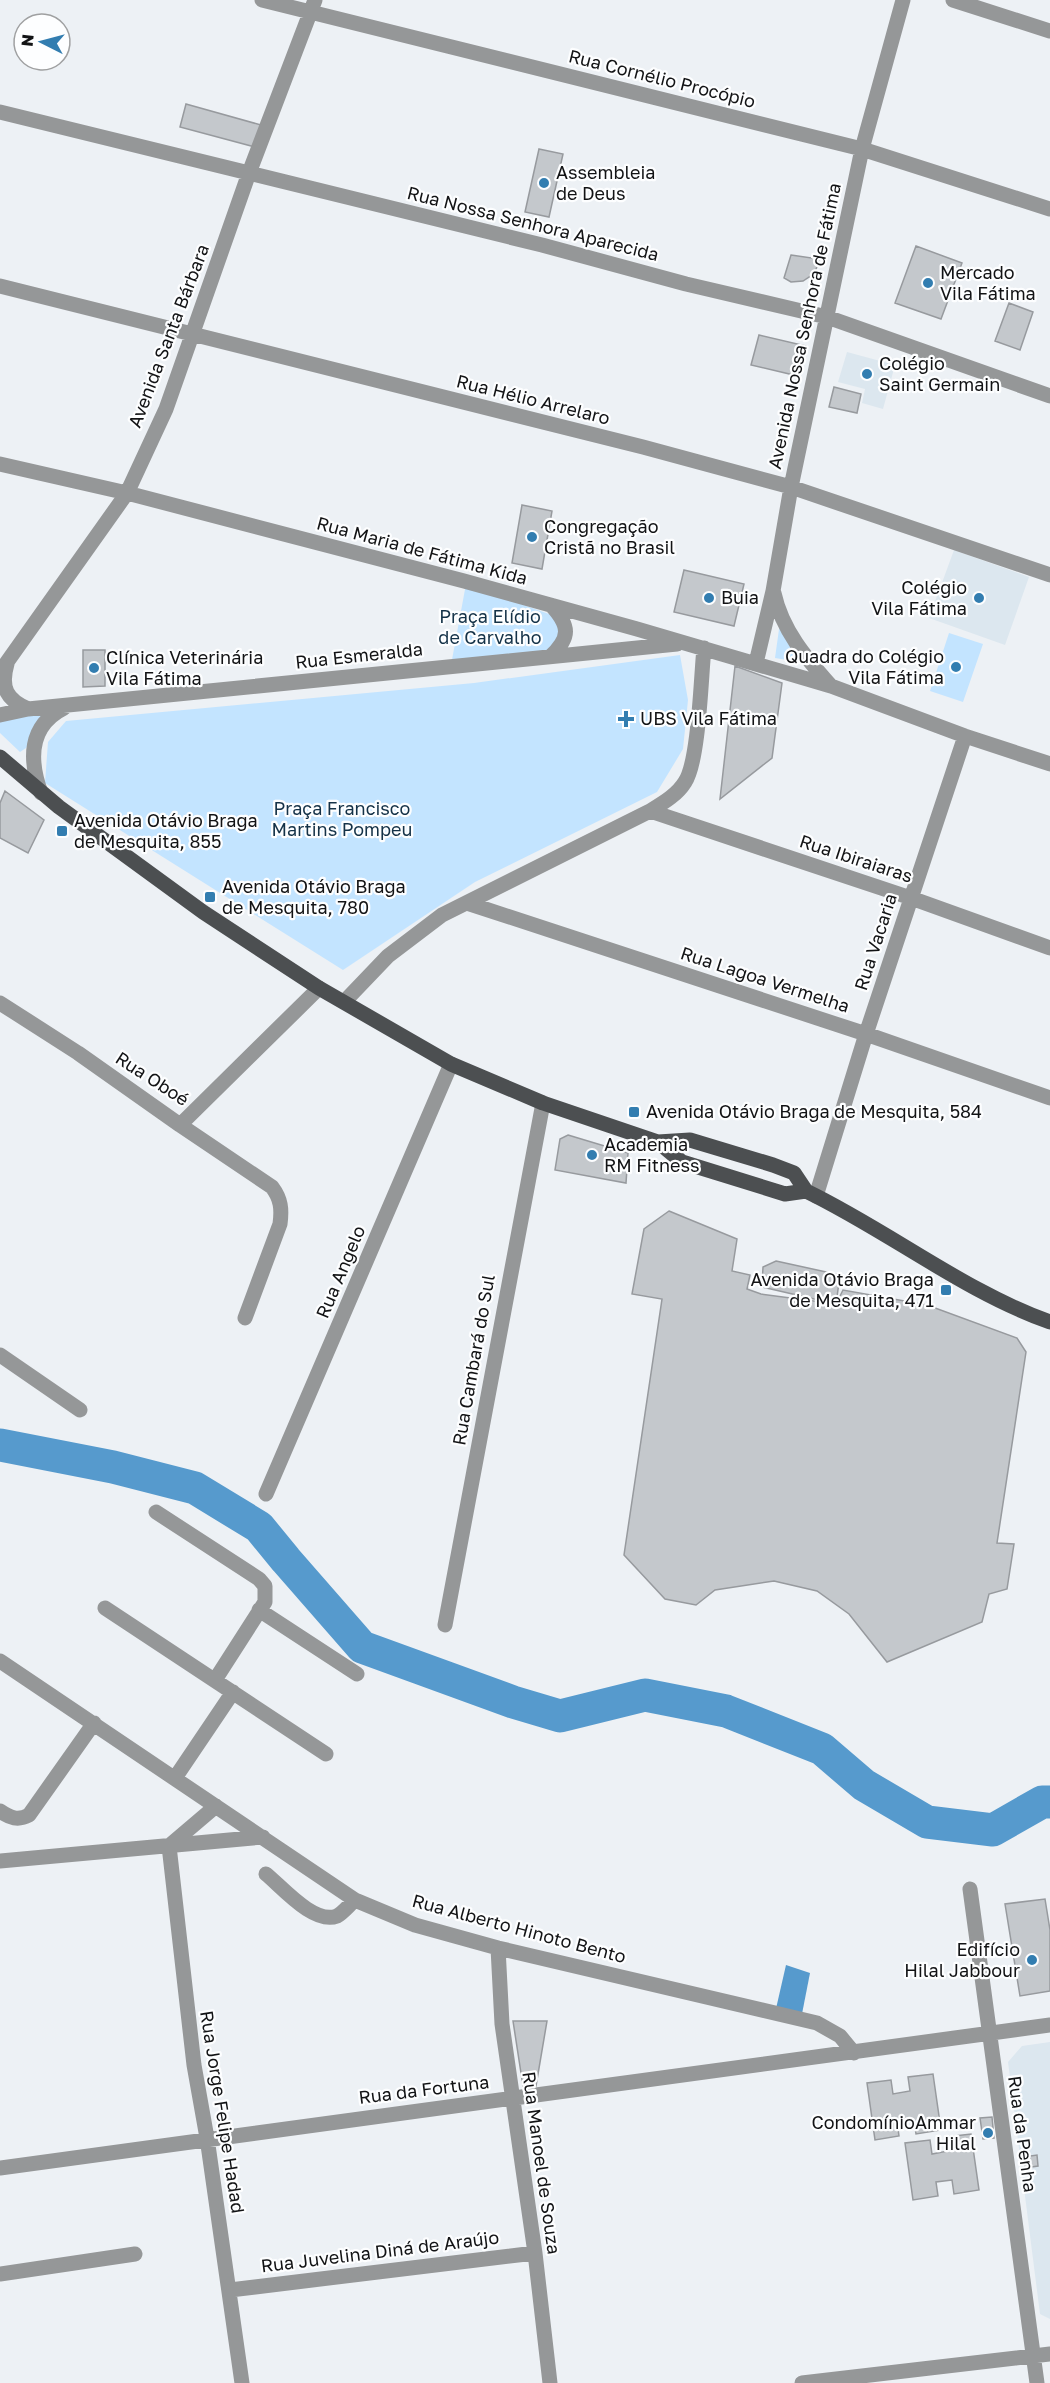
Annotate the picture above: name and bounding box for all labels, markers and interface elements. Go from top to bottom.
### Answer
north arrow [12,12,72,72]
text: N [17,33,38,48]
street label: Rua Cornélio Procópio [567,44,758,112]
place label: Assembleia de Deus [556,161,656,204]
marker: Assembleia de Deus [537,176,551,190]
street label: Rua Nossa Senhora Aparecida [405,181,661,265]
street label: Avenida Nossa Senhora de Fátima [763,181,845,471]
street label: Avenida Santa Bárbara [123,241,213,430]
place label: Mercado Vila Fátima [940,261,1036,304]
marker: Mercado Vila Fátima [921,276,935,290]
place label: Colégio Saint Germain [879,352,1000,395]
marker: Colégio Saint Germain [860,367,874,381]
street label: Rua Hélio Arrelaro [454,369,612,429]
street label: Rua Maria de Fátima Kida [315,511,530,589]
place label: Congregação Cristã no Brasil [544,515,675,558]
marker: Congregação Cristã no Brasil [525,530,539,544]
place label: Colégio Vila Fátima [871,576,967,619]
place label: Buia [721,586,759,608]
marker: Buia [702,591,716,605]
marker: Colégio Vila Fátima [972,591,986,605]
park label: Praça Elídio de Carvalho [438,605,542,648]
street label: Rua Esmeralda [294,637,424,673]
place label: Quadra do Colégio Vila Fátima [785,645,944,688]
place label: Clínica Veterinária Vila Fátima [106,646,263,689]
marker: Quadra do Colégio Vila Fátima [949,660,963,674]
marker: Clínica Veterinária Vila Fátima [87,661,101,675]
place label: UBS Vila Fátima [640,707,777,729]
marker: UBS Vila Fátima [617,710,635,728]
park label: Praça Francisco Martins Pompeu [272,797,412,840]
place label: Avenida Otávio Braga de Mesquita, 855 [74,809,258,852]
marker: Avenida Otávio Braga de Mesquita, 855 [55,824,69,838]
street label: Rua Ibiraiaras [797,829,916,887]
place label: Avenida Otávio Braga de Mesquita, 780 [222,875,406,918]
marker: Avenida Otávio Braga de Mesquita, 780 [203,890,217,904]
street label: Rua Vacaria [849,890,901,993]
street label: Rua Lagoa Vermelha [678,941,853,1017]
street label: Rua Oboé [112,1046,193,1110]
place label: Avenida Otávio Braga de Mesquita, 584 [646,1100,982,1122]
marker: Avenida Otávio Braga de Mesquita, 584 [627,1105,641,1119]
place label: Academia RM Fitness [604,1133,700,1176]
marker: Academia RM Fitness [585,1148,599,1162]
street label: Rua Angelo [311,1222,369,1321]
place label: Avenida Otávio Braga de Mesquita, 471 [750,1268,934,1311]
street label: Rua Cambará do Sul [447,1272,499,1447]
marker: Avenida Otávio Braga de Mesquita, 471 [939,1283,953,1297]
street label: Rua Alberto Hinoto Bento [410,1889,629,1967]
place label: Edifício Hilal Jabbour [904,1938,1020,1981]
marker: Edifício Hilal Jabbour [1025,1953,1039,1967]
street label: Rua Jorge Felipe Hadad [196,2009,250,2215]
street label: Rua da Fortuna [357,2070,490,2108]
street label: Rua Manoel de Souza [518,2070,566,2256]
street label: Rua da Penha [1004,2074,1042,2194]
place label: CondomínioAmmar Hilal [811,2111,976,2154]
marker: CondomínioAmmar Hilal [981,2126,995,2140]
street label: Rua Juvelina Diná de Araújo [260,2225,500,2277]

